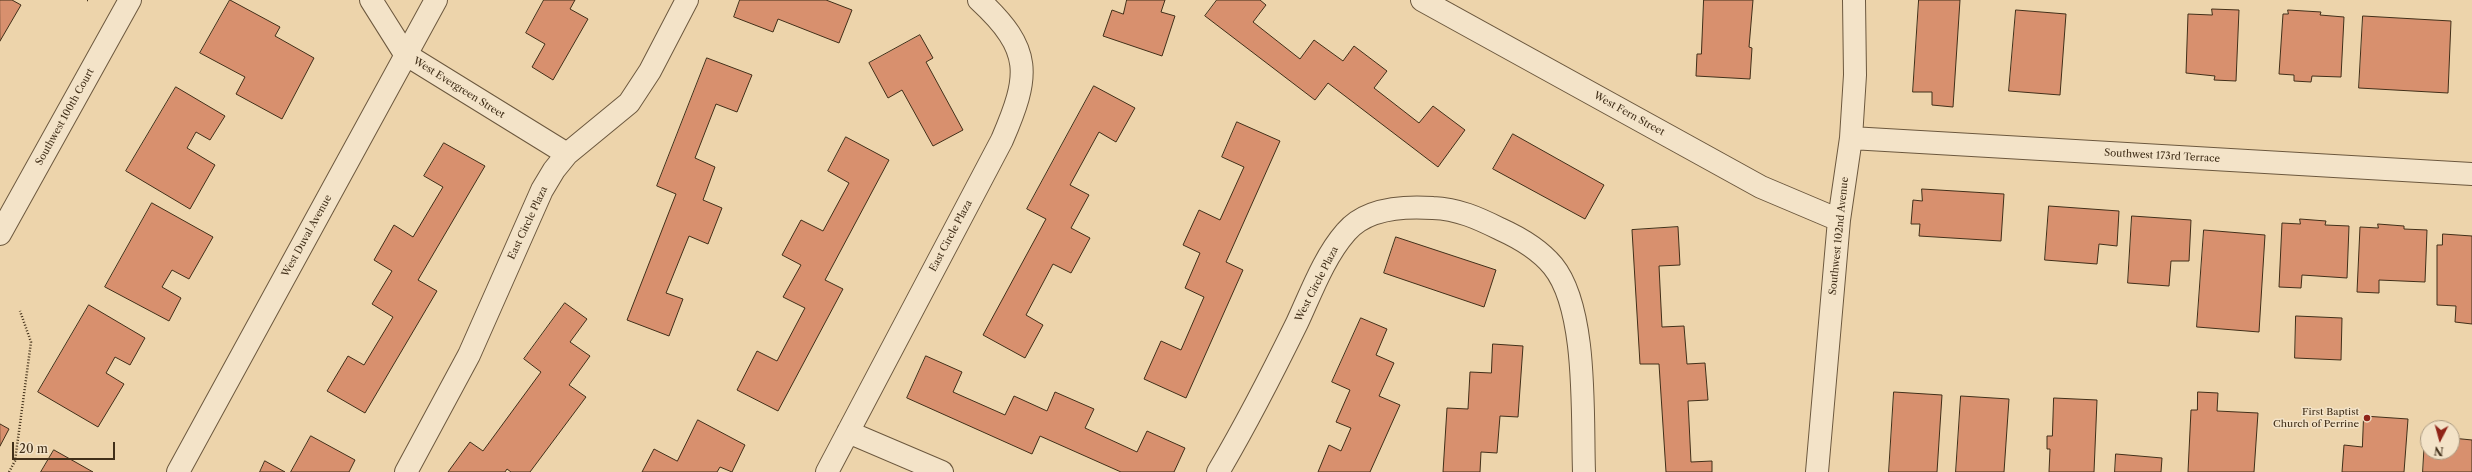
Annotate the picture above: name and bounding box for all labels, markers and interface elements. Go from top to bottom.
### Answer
street label: West Evergreen Street [411,55,507,121]
street label: Southwest 100th Court [33,66,97,168]
street label: West Fern Street [1591,90,1667,138]
street label: Southwest 173rd Terrace [2104,147,2220,165]
street label: Southwest 102nd Avenue [1827,176,1851,296]
street label: East Circle Plaza [506,185,550,261]
street label: West Duval Avenue [279,193,335,279]
street label: East Circle Plaza [927,198,975,274]
street label: West Circle Plaza [1293,244,1341,324]
place label: First Baptist Church of Perrine [2273,406,2359,430]
marker: First Baptist Church of Perrine [2362,413,2372,423]
north arrow [2420,420,2460,460]
scale bar [14,434,117,460]
text: 20 m [19,441,48,456]
text: N [2433,443,2444,458]

